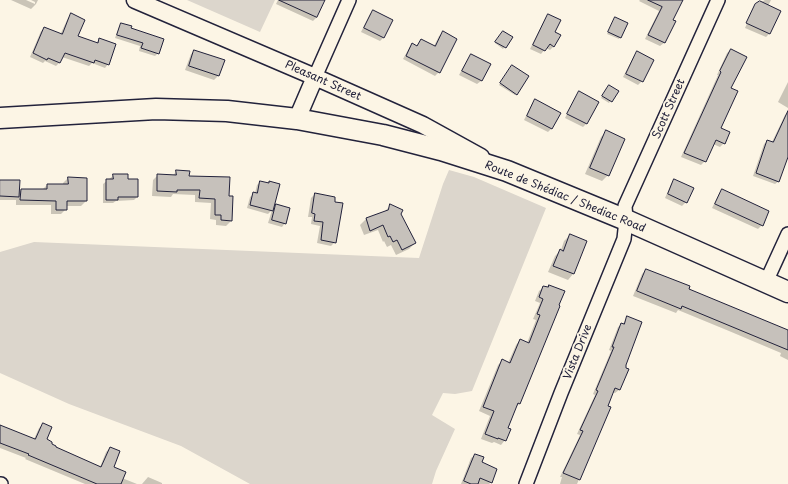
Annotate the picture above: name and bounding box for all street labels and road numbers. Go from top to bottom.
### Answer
street label: Pleasant Street [283,58,363,104]
street label: Scott Street [650,77,688,141]
street label: Route de Shédiac / Shediac Road [483,159,647,235]
street label: Vista Drive [561,323,595,381]

